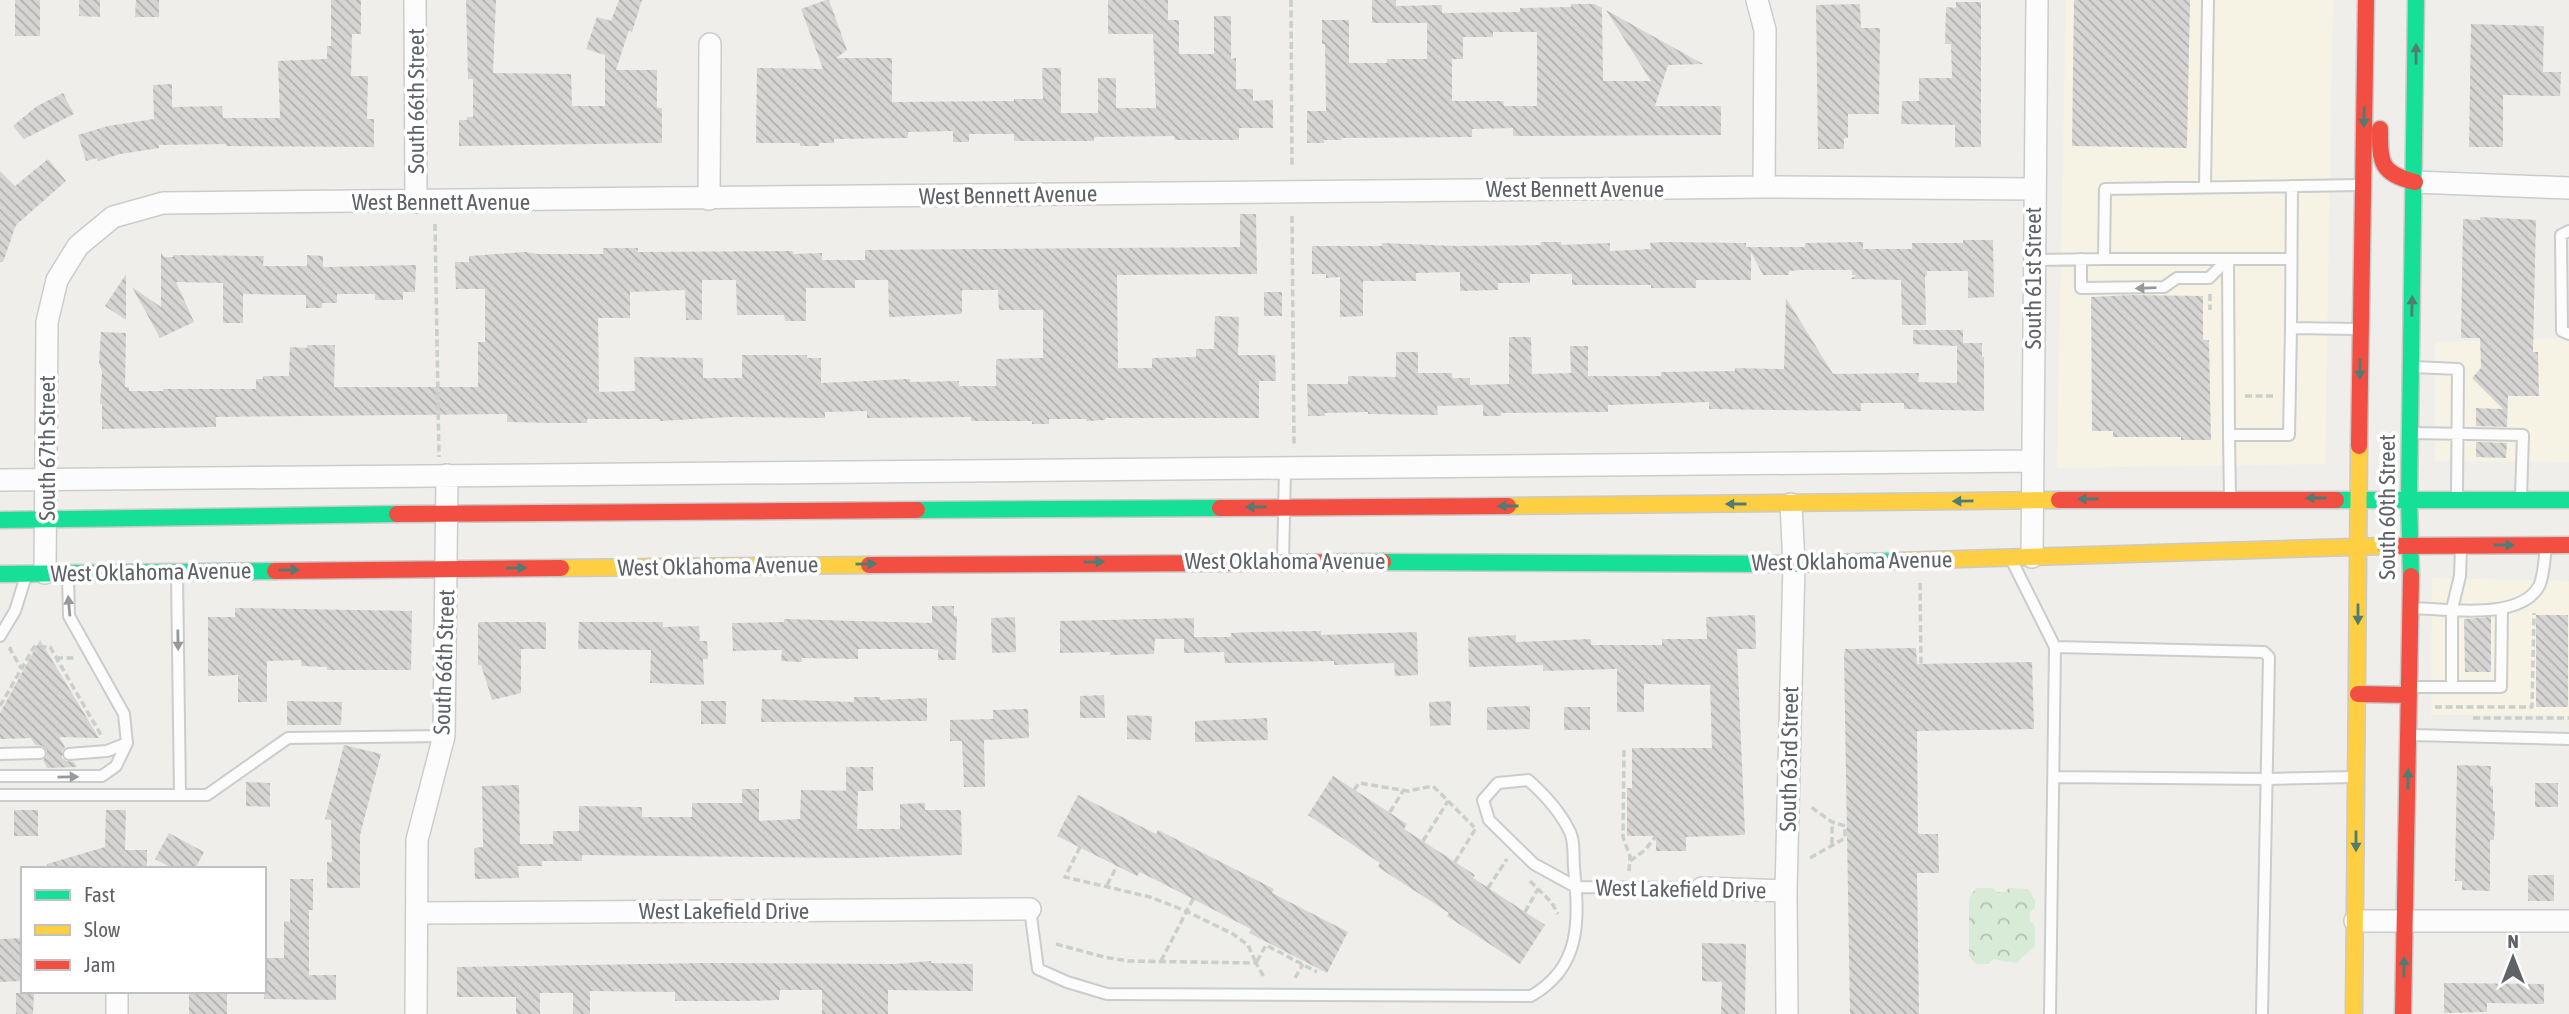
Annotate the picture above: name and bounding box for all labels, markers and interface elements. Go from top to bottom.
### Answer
street label: South 66th Street [403,28,429,174]
one-way arrow [2410,42,2422,64]
one-way arrow [2358,106,2370,128]
street label: West Bennett Avenue [1486,176,1664,202]
street label: West Bennett Avenue [919,180,1097,210]
street label: West Bennett Avenue [352,189,530,215]
street label: South 61st Street [2020,207,2046,349]
one-way arrow [2135,282,2157,293]
one-way arrow [2406,294,2418,316]
one-way arrow [2354,358,2365,380]
street label: South 67th Street [34,375,60,521]
street label: South 60th Street [2374,434,2400,580]
one-way arrow [2305,492,2327,504]
one-way arrow [2077,493,2099,505]
one-way arrow [1952,495,1974,507]
one-way arrow [1725,498,1747,510]
one-way arrow [1497,500,1519,512]
one-way arrow [1245,501,1267,513]
one-way arrow [2493,539,2515,551]
street label: West Oklahoma Avenue [1751,546,1953,576]
street label: West Oklahoma Avenue [1185,548,1385,574]
street label: West Oklahoma Avenue [617,551,819,581]
one-way arrow [1083,556,1105,568]
street label: West Oklahoma Avenue [50,557,252,587]
one-way arrow [855,558,877,570]
one-way arrow [505,562,527,573]
one-way arrow [278,564,300,576]
street label: South 66th Street [428,589,460,735]
one-way arrow [63,595,74,617]
one-way arrow [2352,603,2364,625]
one-way arrow [172,629,184,651]
street label: South 63rd Street [1775,686,1803,832]
one-way arrow [2402,767,2413,789]
one-way arrow [57,771,79,782]
one-way arrow [2350,831,2362,853]
legend [21,867,266,993]
street label: West Lakefield Drive [1595,875,1767,903]
text: Fast [84,882,115,906]
street label: West Lakefield Drive [639,898,809,924]
text: Slow [84,917,121,941]
north arrow [2478,923,2548,993]
text: N [2507,930,2519,952]
text: Jam [84,952,116,976]
one-way arrow [2398,956,2409,978]

